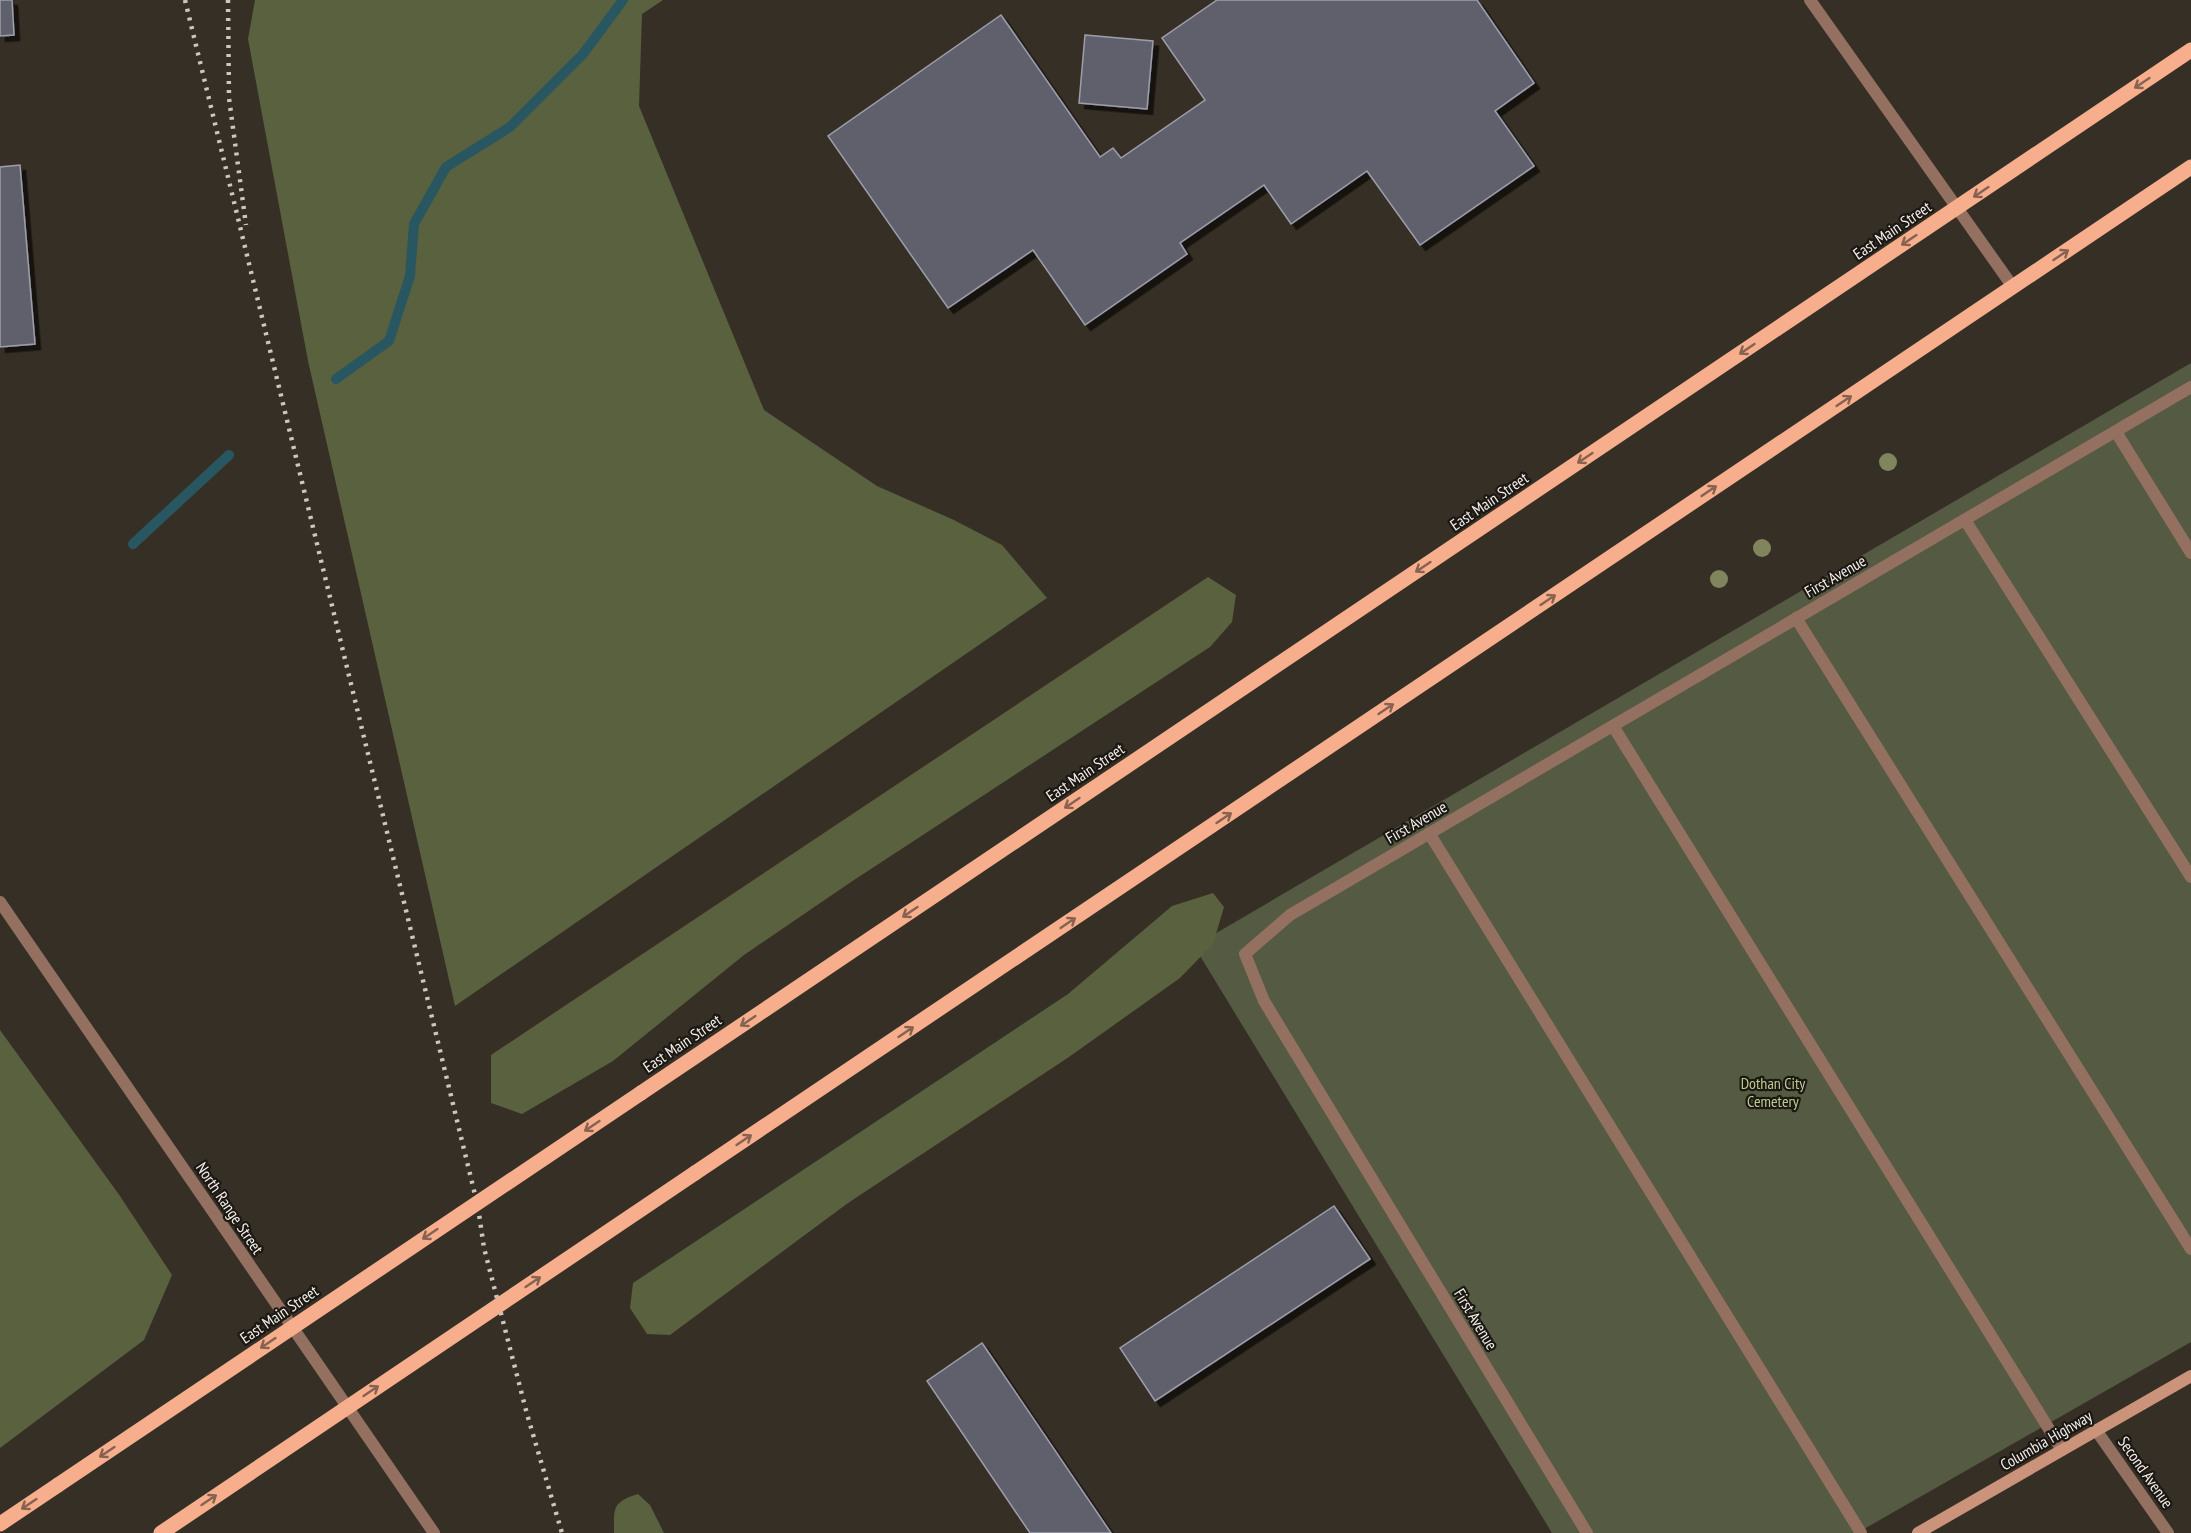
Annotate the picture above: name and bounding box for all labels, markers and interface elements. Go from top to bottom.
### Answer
one-way arrow [2135,77,2151,89]
one-way arrow [1973,186,1989,198]
street label: East Main Street [1849,196,1935,263]
one-way arrow [1901,234,1918,246]
one-way arrow [2052,248,2069,260]
one-way arrow [1739,343,1756,355]
one-way arrow [1835,395,1851,407]
one-way arrow [1578,452,1594,464]
street label: East Main Street [1446,467,1532,534]
one-way arrow [1701,485,1717,497]
street label: First Avenue [1801,550,1869,602]
one-way arrow [1415,560,1432,573]
one-way arrow [1539,594,1555,606]
one-way arrow [1377,703,1394,715]
street label: East Main Street [1042,738,1128,805]
street label: First Avenue [1382,796,1450,848]
one-way arrow [1064,797,1080,809]
one-way arrow [1215,812,1232,824]
one-way arrow [902,906,918,918]
one-way arrow [1059,917,1075,929]
street label: East Main Street [639,1009,725,1076]
one-way arrow [740,1015,757,1027]
one-way arrow [897,1025,914,1037]
park label: Dothan City Cemetery [1741,1073,1805,1111]
one-way arrow [584,1120,601,1132]
one-way arrow [735,1134,752,1146]
street label: North Range Street [192,1158,268,1258]
one-way arrow [423,1228,439,1240]
one-way arrow [524,1276,541,1289]
street label: East Main Street [236,1280,322,1347]
street label: First Avenue [1450,1285,1502,1353]
one-way arrow [261,1337,277,1349]
one-way arrow [362,1385,379,1397]
street label: Columbia Highway [1996,1406,2096,1474]
street label: Second Avenue [2114,1432,2178,1512]
one-way arrow [99,1446,115,1458]
one-way arrow [200,1494,217,1506]
one-way arrow [21,1498,38,1510]

